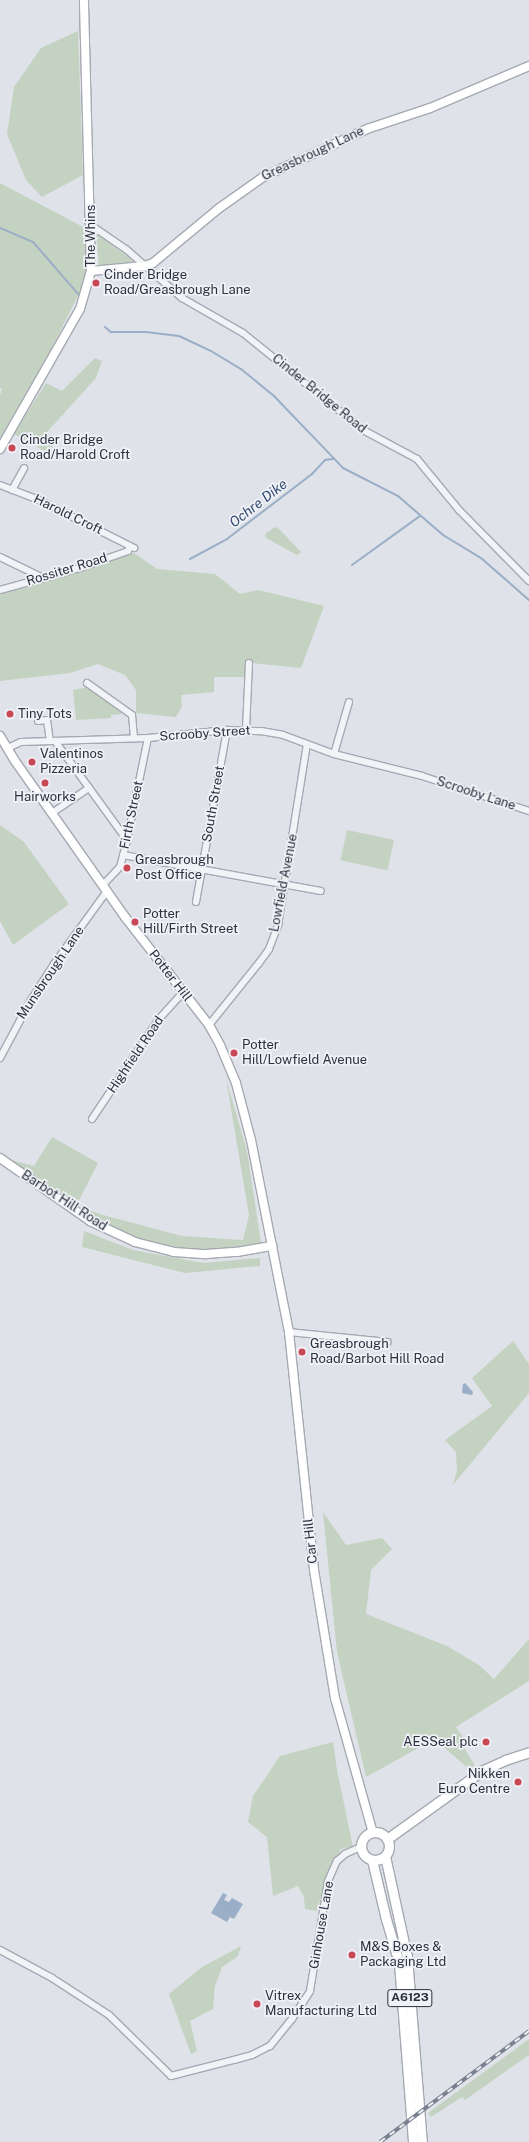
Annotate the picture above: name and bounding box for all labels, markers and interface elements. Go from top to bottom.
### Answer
street label: Greasbrough Lane [259,123,367,185]
street label: The Whins [83,205,99,267]
place label: Cinder Bridge Road/Greasbrough Lane [104,268,251,299]
marker: Cinder Bridge Road/Greasbrough Lane [91,278,101,288]
street label: Cinder Bridge Road [269,351,369,437]
place label: Cinder Bridge Road/Harold Croft [20,433,130,464]
marker: Cinder Bridge Road/Harold Croft [7,443,17,453]
water label: Ochre Dike [226,475,290,531]
street label: Harold Croft [31,492,105,538]
street label: Rossiter Road [25,550,109,590]
place label: Tiny Tots [18,706,72,722]
marker: Tiny Tots [5,709,15,719]
street label: Scrooby Street [159,723,251,745]
place label: Valentinos Pizzeria [40,747,103,778]
marker: Valentinos Pizzeria [27,757,37,767]
street label: South Street [200,765,228,843]
street label: Scrooby Lane [434,774,518,814]
marker: Hairworks [40,778,50,788]
street label: Firth Street [117,779,147,851]
place label: Hairworks [14,789,76,805]
street label: Lowfield Avenue [267,833,301,933]
place label: Greasbrough Post Office [135,853,214,884]
marker: Greasbrough Post Office [122,863,132,873]
place label: Potter Hill/Firth Street [143,907,238,938]
marker: Potter Hill/Firth Street [130,917,140,927]
street label: Munsbrough Lane [14,924,88,1022]
street label: Potter Hill [145,947,195,1005]
street label: Highfield Road [105,1014,167,1096]
place label: Potter Hill/Lowfield Avenue [242,1038,367,1069]
marker: Potter Hill/Lowfield Avenue [229,1048,239,1058]
street label: Barbot Hill Road [18,1168,110,1234]
place label: Greasbrough Road/Barbot Hill Road [310,1337,444,1368]
marker: Greasbrough Road/Barbot Hill Road [297,1347,307,1357]
street label: Car Hill [301,1518,321,1564]
place label: AESSeal plc [403,1734,478,1750]
marker: AESSeal plc [481,1737,491,1747]
place label: Nikken Euro Centre [438,1767,510,1798]
marker: Nikken Euro Centre [513,1777,523,1787]
street label: Ginhouse Lane [307,1880,337,1970]
place label: M&S Boxes & Packaging Ltd [360,1940,446,1971]
marker: M&S Boxes & Packaging Ltd [347,1950,357,1960]
road number: A6123 [387,1988,433,2008]
place label: Vitrex Manufacturing Ltd [265,1989,377,2020]
marker: Vitrex Manufacturing Ltd [252,1999,262,2009]

